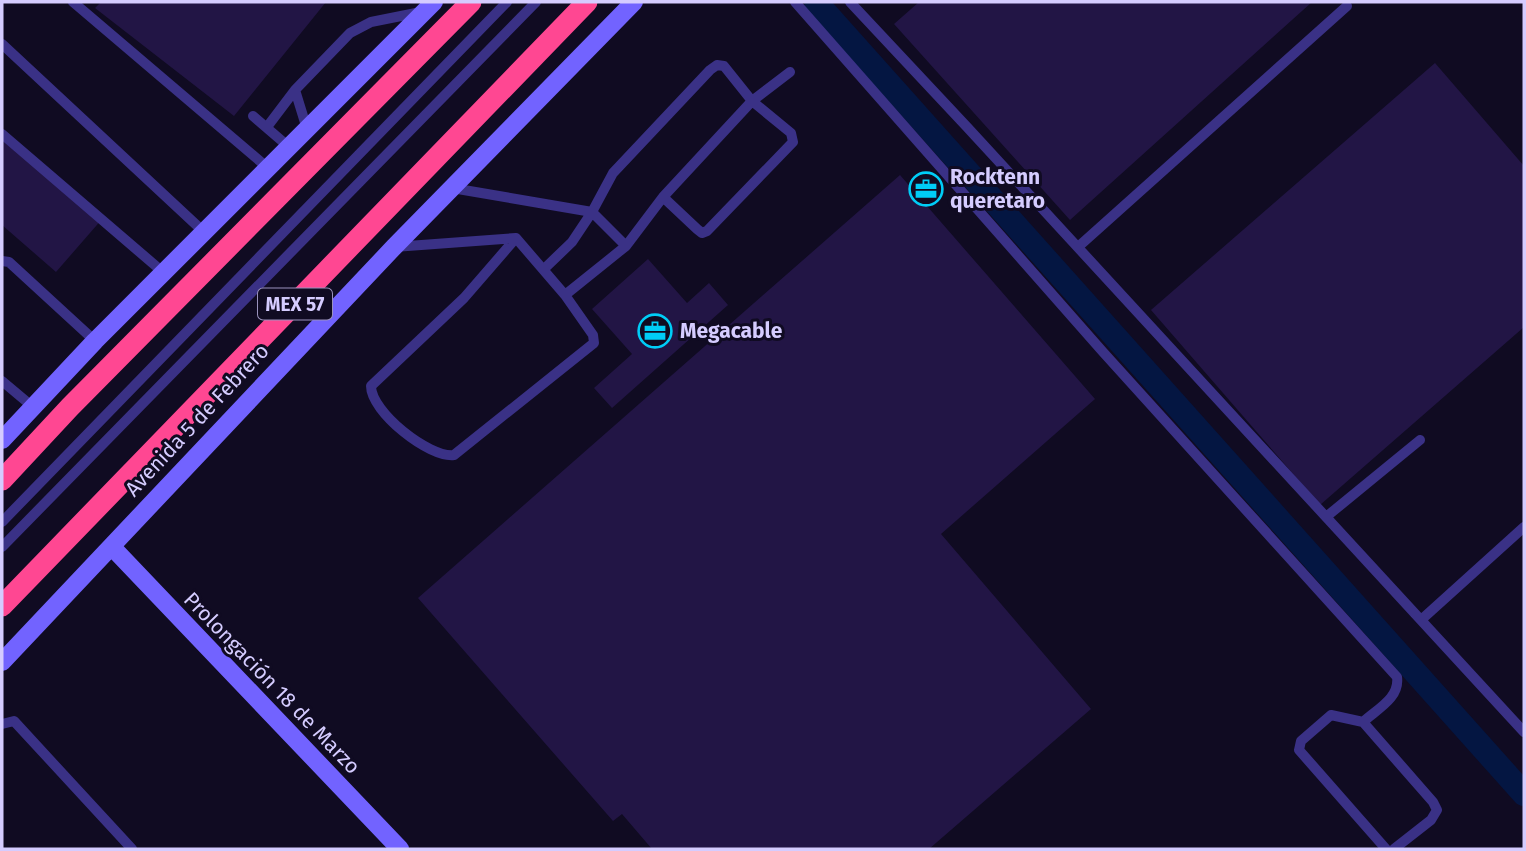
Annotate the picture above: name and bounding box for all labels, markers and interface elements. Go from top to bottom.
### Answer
place label: Rocktenn queretaro [950,164,1045,214]
office icon: Rocktenn queretaro [907,170,945,208]
road number: MEX 57 [258,288,332,320]
office icon: Megacable [636,312,674,350]
place label: Megacable [680,318,783,344]
street label: Avenida 5 de Febrero [120,338,274,502]
street label: Prolongación 18 de Marzo [178,587,366,779]

